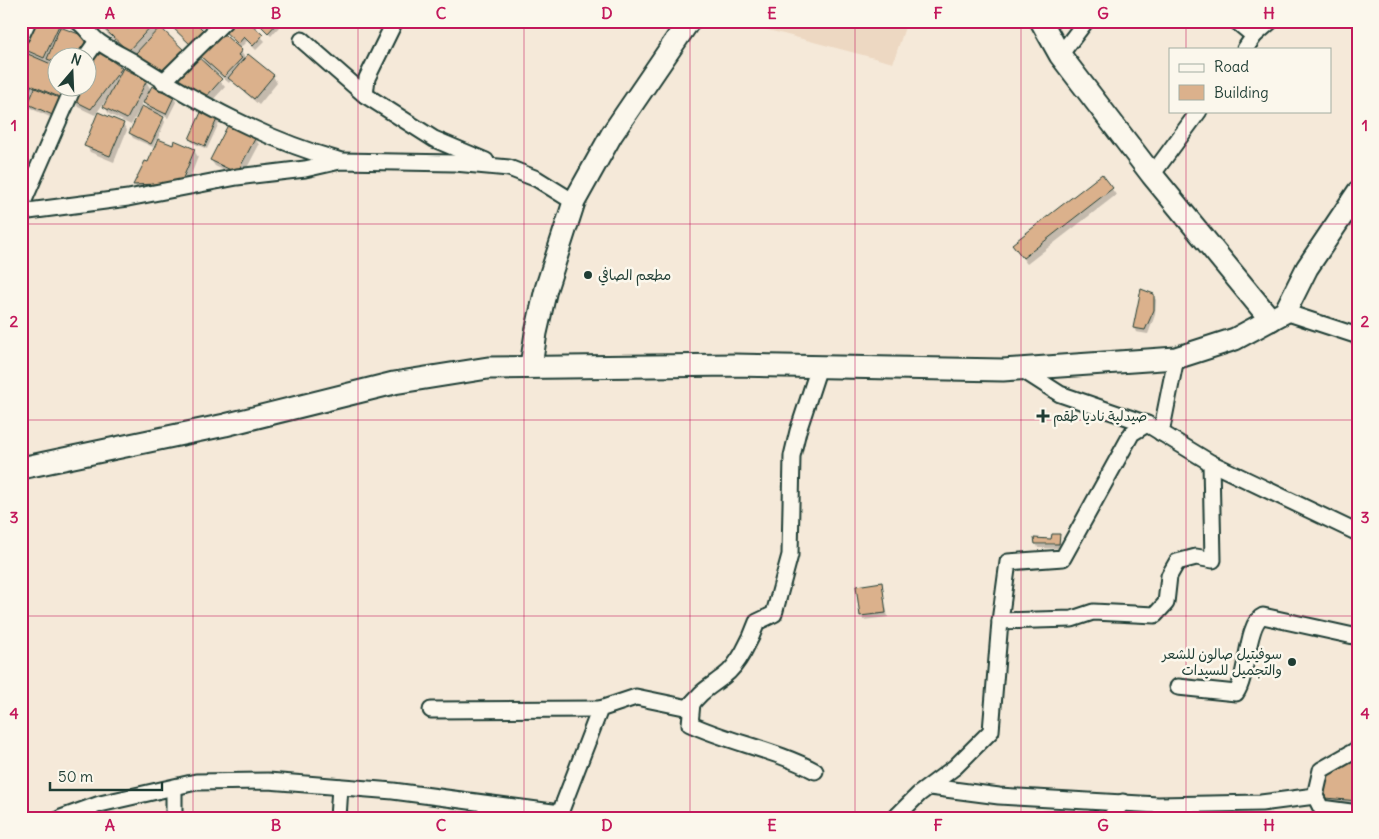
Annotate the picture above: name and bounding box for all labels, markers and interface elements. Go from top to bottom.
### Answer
text: A [105,3,115,23]
text: B [271,3,282,23]
text: C [436,3,447,23]
text: D [601,3,613,23]
text: E [767,3,777,23]
text: F [933,3,943,23]
text: G [1097,3,1109,23]
text: H [1263,3,1275,23]
north arrow [48,48,98,98]
legend [1169,48,1332,112]
text: N [69,50,84,70]
text: Road [1214,57,1249,76]
text: Building [1214,83,1269,102]
text: 1 [11,115,17,135]
text: 1 [1362,115,1368,135]
place label: مطعم الصافي [598,266,671,286]
marker: مطعم الصافي [582,269,594,281]
text: 2 [10,311,19,331]
text: 2 [1361,311,1370,331]
place label: صيدلية ناديا طقم [1053,407,1147,427]
marker: صيدلية ناديا طقم [1037,410,1049,422]
text: 3 [9,507,19,527]
text: 3 [1360,507,1370,527]
place label: سوفيتيل صالون للشعر والتجميل للسيدات [1161,645,1282,679]
marker: سوفيتيل صالون للشعر والتجميل للسيدات [1286,656,1298,668]
text: 4 [9,703,19,723]
text: 4 [1360,703,1370,723]
scale bar [50,759,162,791]
text: 50 m [58,767,93,786]
text: A [105,815,115,835]
text: B [271,815,282,835]
text: C [436,815,447,835]
text: D [601,815,613,835]
text: E [767,815,777,835]
text: F [933,815,943,835]
text: G [1097,815,1109,835]
text: H [1263,815,1275,835]

